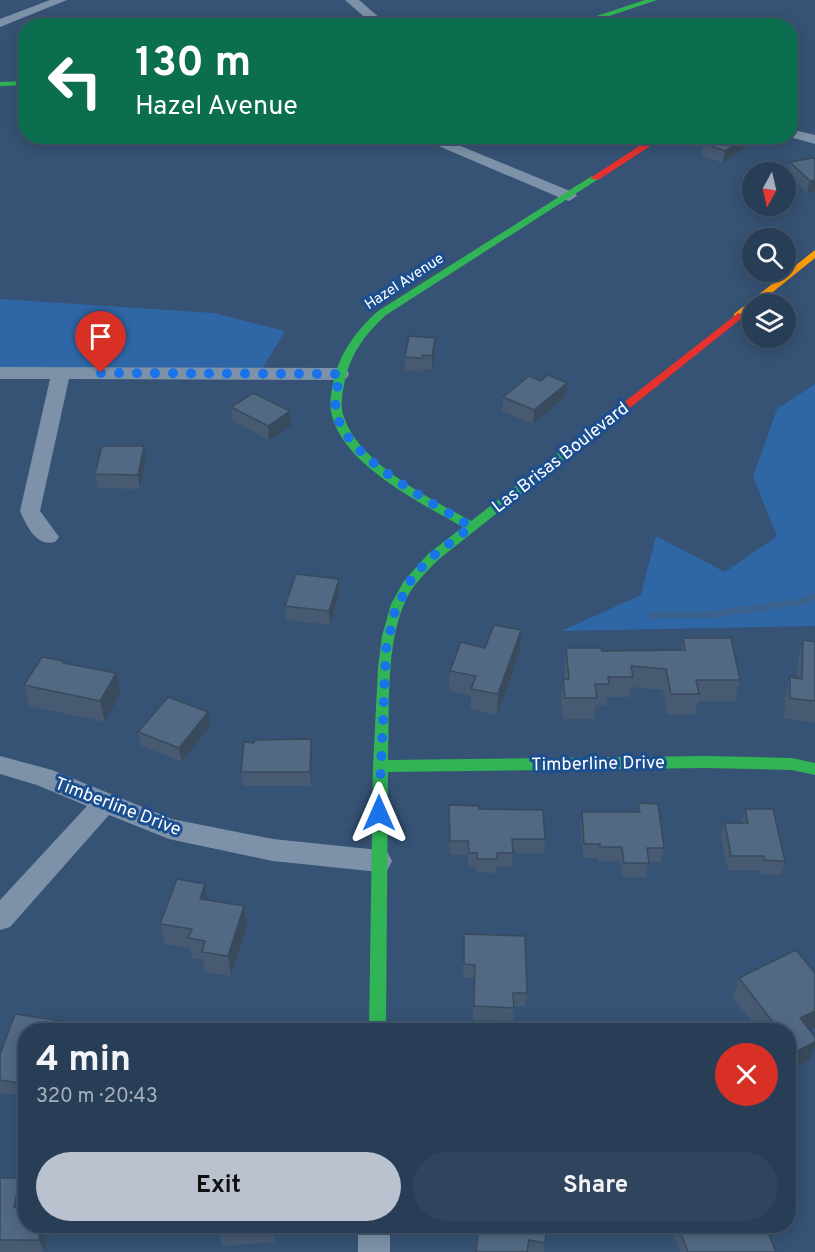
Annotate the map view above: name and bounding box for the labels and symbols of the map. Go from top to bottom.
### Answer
north arrow [742,162,796,216]
street label: Hazel Avenue [362,250,448,315]
pin [75,311,126,373]
street label: Las Brisas Boulevard [488,398,634,519]
street label: Timberline Drive [531,752,665,777]
street label: Timberline Drive [51,773,184,842]
position arrow [347,781,411,845]

